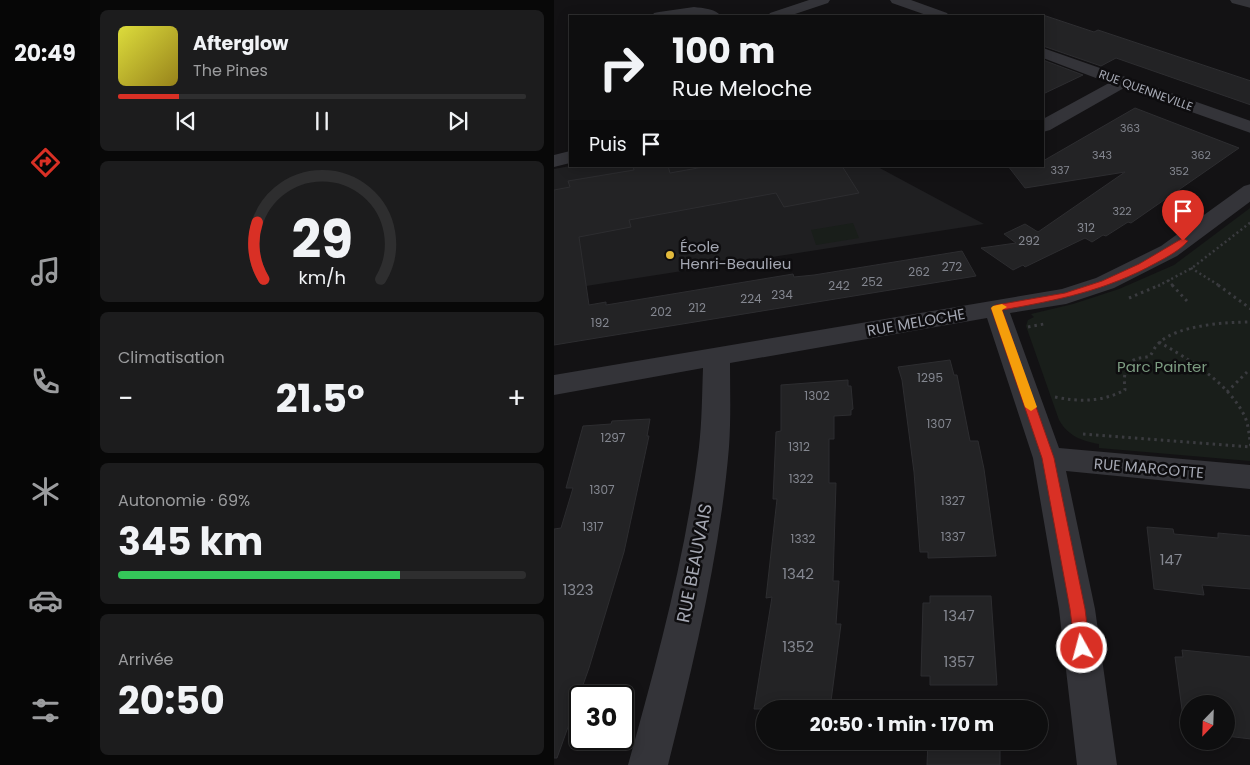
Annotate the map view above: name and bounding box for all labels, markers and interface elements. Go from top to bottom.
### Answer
text: 100 m [672,26,775,75]
text: Afterglow [193,30,288,57]
icon: right [589,35,654,100]
text: 20:49 [14,38,76,69]
text: The Pines [193,59,268,82]
street label: RUE QUENNEVILLE [1097,65,1195,115]
text: Rue Meloche [672,73,812,104]
icon: previous [172,107,200,135]
icon: pause [308,107,336,135]
icon: next [444,107,472,135]
house number: 363 [1120,120,1140,136]
icon: arrive [637,130,665,158]
text: Puis [589,131,627,158]
icon: directions [28,145,63,180]
house number: 343 [1092,147,1112,163]
house number: 362 [1191,147,1211,163]
house number: 337 [1051,162,1069,178]
house number: 352 [1169,163,1189,179]
pin [1162,190,1204,241]
icon: arrive [1169,197,1197,225]
text: 29 [291,203,353,276]
house number: 322 [1112,203,1132,219]
house number: 312 [1077,219,1095,236]
house number: 292 [1018,232,1040,249]
place label: École Henri-Beaulieu [680,236,791,274]
marker: École Henri-Beaulieu [664,249,676,261]
icon: music [28,254,63,289]
house number: 272 [942,258,962,275]
house number: 262 [908,263,930,280]
text: km/h [298,265,346,290]
house number: 252 [861,273,883,290]
house number: 242 [828,277,850,294]
house number: 234 [771,286,793,303]
house number: 224 [740,290,762,307]
house number: 212 [688,299,706,316]
house number: 202 [650,303,672,320]
street label: RUE MELOCHE [865,303,967,341]
house number: 192 [591,314,609,331]
text: Climatisation [118,346,225,369]
park label: Parc Painter [1117,356,1207,377]
icon: phone [28,364,63,399]
house number: 1295 [917,369,943,386]
text: 21.5° [276,372,365,425]
text: − [118,379,133,418]
text: + [507,379,526,418]
house number: 1302 [804,387,830,404]
house number: 1307 [927,415,952,432]
house number: 1297 [601,429,626,446]
house number: 1312 [788,438,810,455]
street label: RUE MARCOTTE [1093,453,1205,483]
house number: 1322 [789,470,813,487]
icon: climate [28,474,63,509]
house number: 1307 [590,481,615,498]
text: Autonomie · 69% [118,489,250,512]
house number: 1327 [941,492,966,509]
street label: RUE BEAUVAIS [670,501,718,625]
text: 345 km [118,515,263,568]
house number: 1317 [582,518,604,535]
house number: 1337 [941,528,966,545]
house number: 1332 [791,530,816,547]
house number: 147 [1160,549,1182,570]
house number: 1342 [782,563,814,584]
house number: 1323 [562,579,594,600]
icon: car [28,583,63,618]
house number: 1347 [943,605,975,626]
position arrow [1055,621,1107,673]
house number: 1352 [782,636,814,657]
text: Arrivée [118,648,173,671]
house number: 1357 [943,651,975,672]
text: 20:50 [118,674,225,727]
speed limit sign: 30 [569,685,634,750]
icon: filters [28,693,63,728]
north arrow [1180,695,1235,750]
map controls [1180,695,1235,750]
text: 20:50 · 1 min · 170 m [810,711,994,738]

